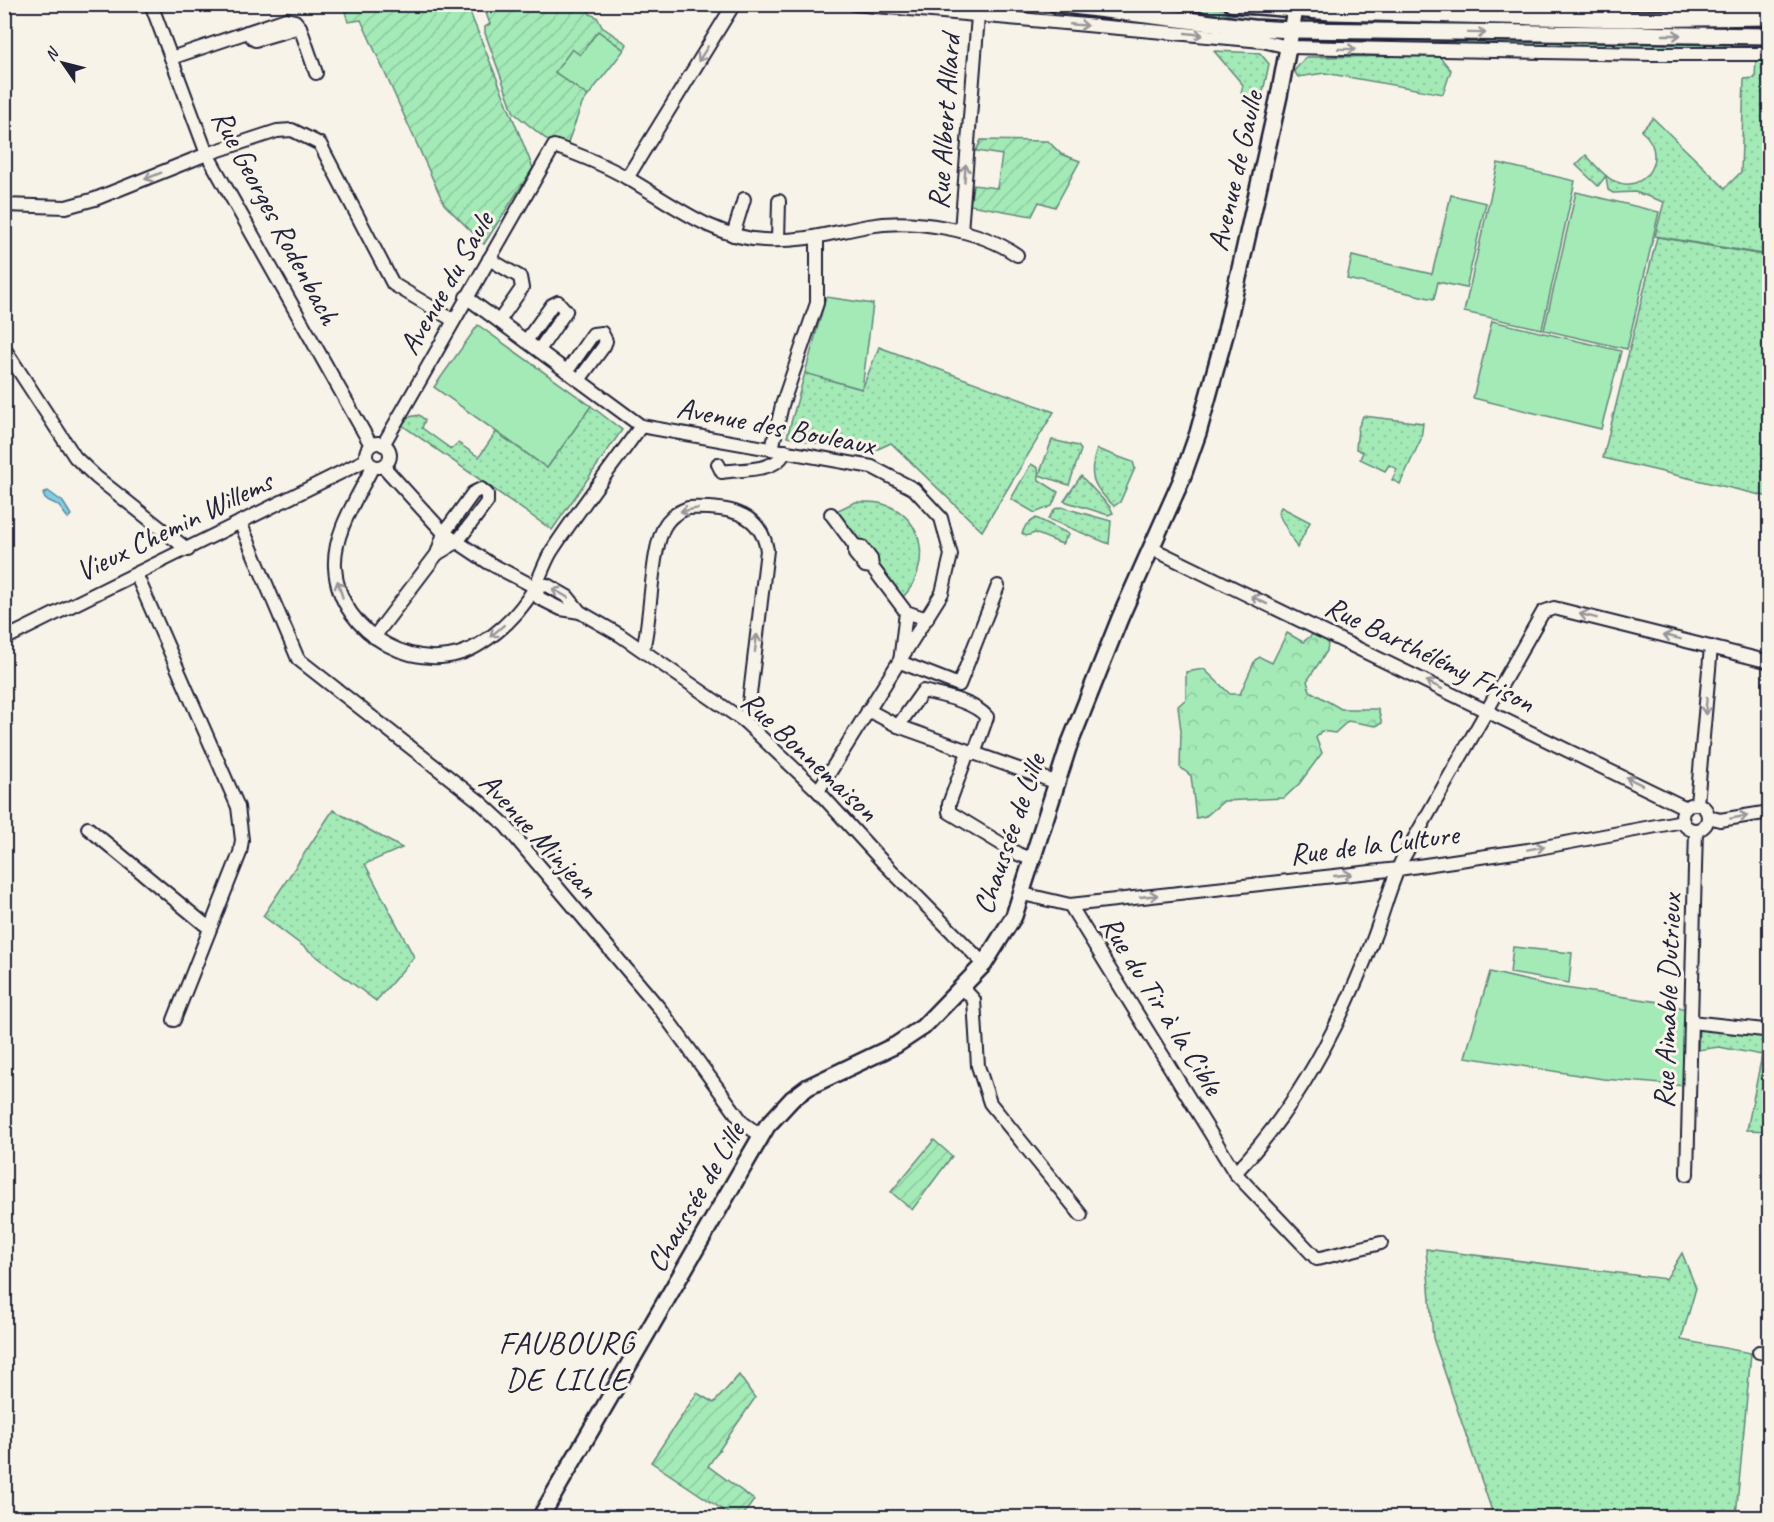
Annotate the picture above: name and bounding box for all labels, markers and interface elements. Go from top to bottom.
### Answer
one-way arrow [1069,20,1089,31]
one-way arrow [1467,27,1487,39]
street label: Rue Albert Allard [919,29,969,211]
one-way arrow [1183,29,1203,40]
one-way arrow [1661,29,1681,41]
north arrow [33,33,93,93]
text: N [40,43,64,65]
one-way arrow [1337,43,1357,55]
one-way arrow [697,45,709,62]
street label: Avenue de Gaulle [1198,85,1272,255]
street label: Rue Georges Rodenbach [203,103,349,332]
one-way arrow [960,163,971,183]
one-way arrow [144,171,163,182]
street label: Avenue du Saule [390,203,503,361]
street label: Avenue des Bouleaux [674,388,881,464]
street label: Vieux Chemin Willems [70,461,281,590]
one-way arrow [679,505,699,516]
one-way arrow [334,580,345,599]
one-way arrow [552,587,569,599]
street label: Rue Barthélémy Frison [1319,587,1541,721]
one-way arrow [1251,593,1269,605]
one-way arrow [1579,610,1598,622]
one-way arrow [490,624,505,638]
one-way arrow [1663,631,1682,643]
one-way arrow [751,634,762,654]
one-way arrow [1426,679,1444,691]
street label: Rue Bonnemaison [733,683,887,830]
one-way arrow [1700,695,1711,715]
street label: Chaussée de Lille [964,747,1055,919]
street label: Avenue Minjean [471,764,607,906]
one-way arrow [1626,775,1644,787]
one-way arrow [1729,811,1748,822]
street label: Rue de la Culture [1288,815,1463,873]
one-way arrow [1526,842,1545,853]
one-way arrow [1333,869,1353,880]
street label: Rue Aimable Dutrieux [1644,890,1690,1109]
one-way arrow [1139,891,1159,902]
street label: Rue du Tir à la Cible [1092,908,1233,1104]
street label: Chaussée de Lille [637,1113,754,1279]
district label: FAUBOURG DE LILLE [499,1322,637,1400]

